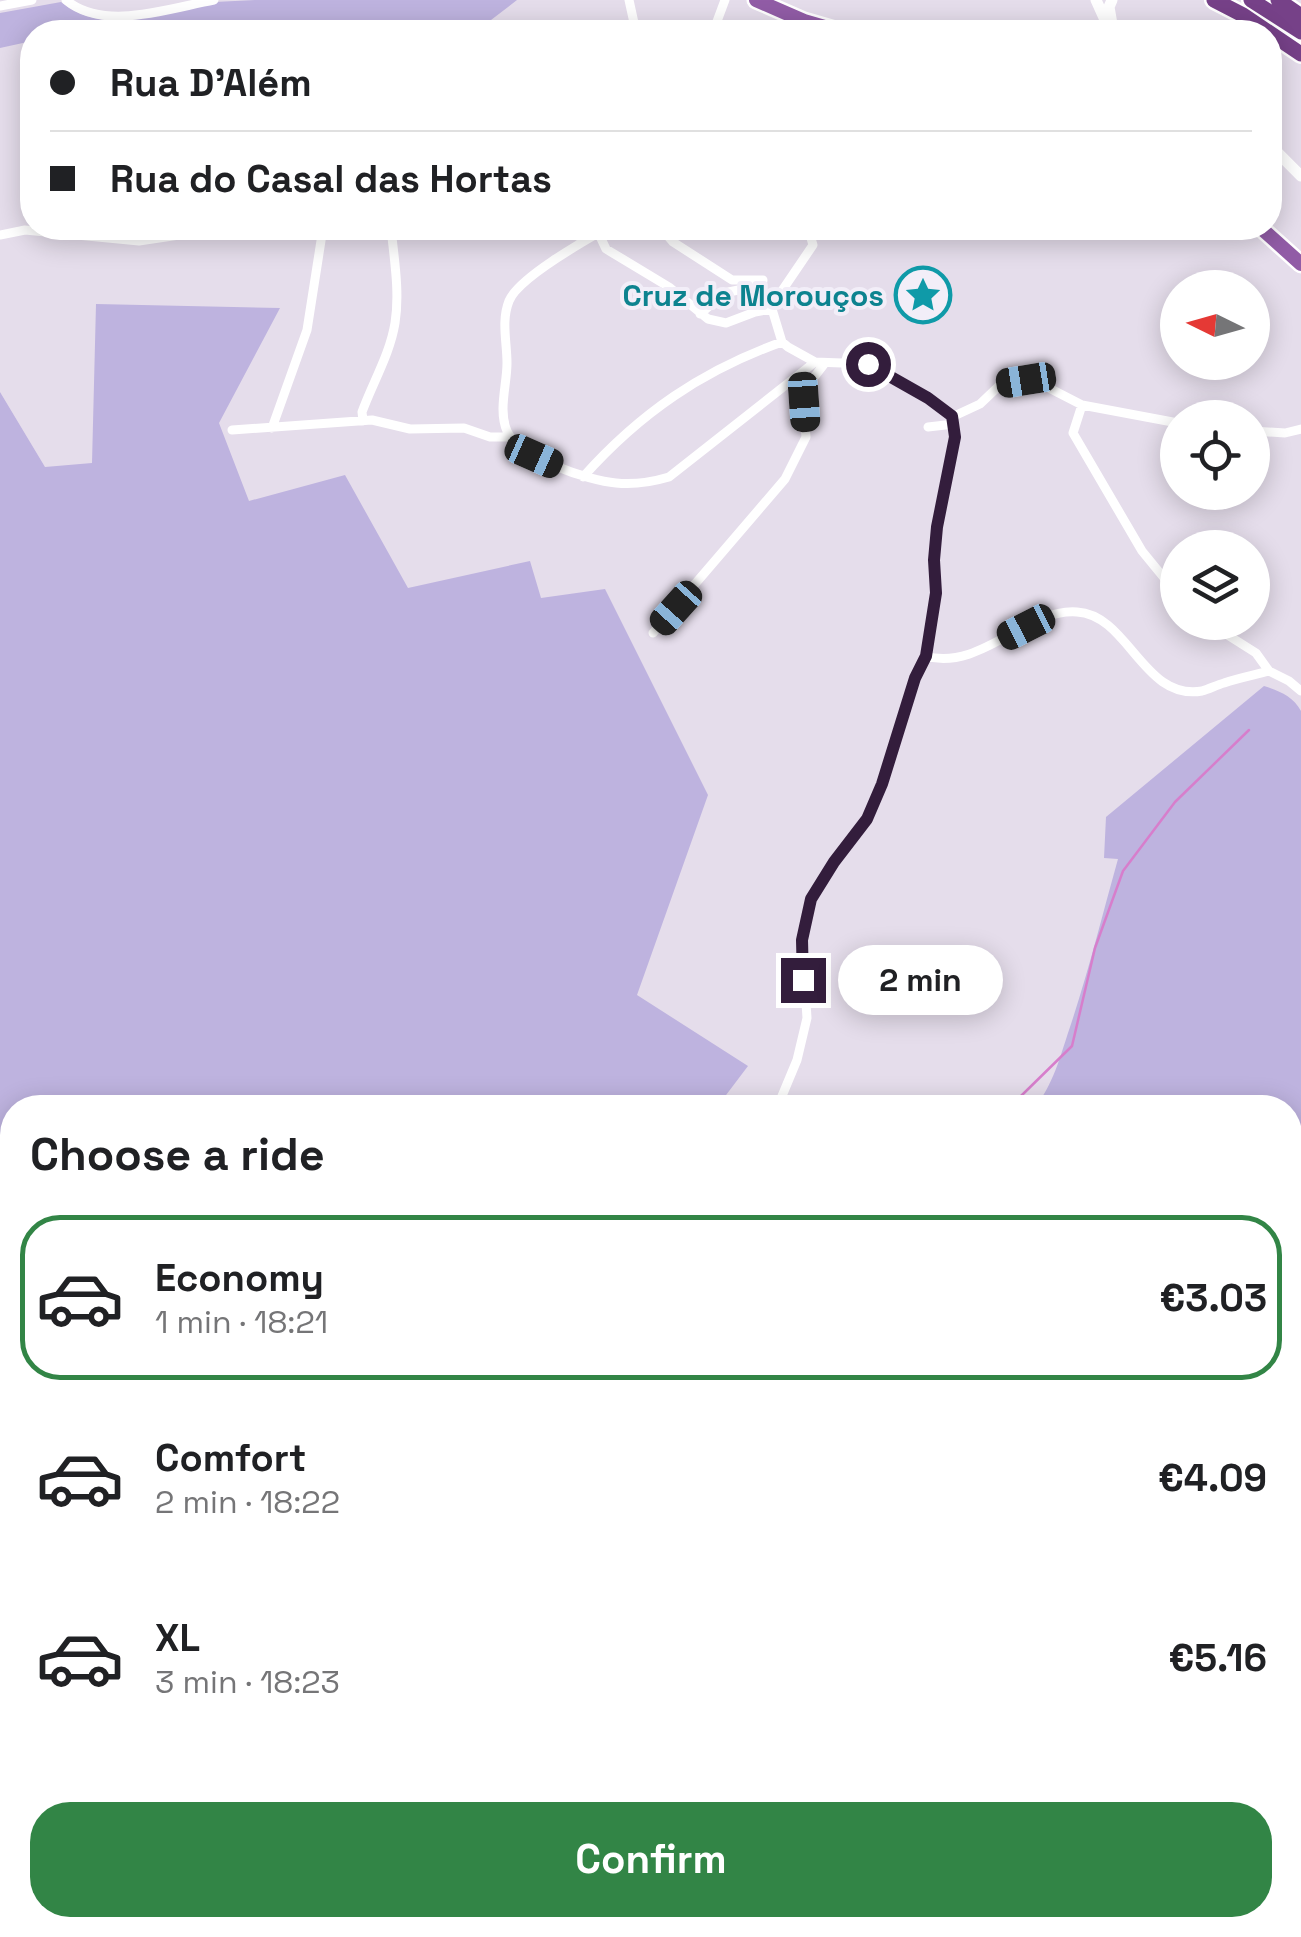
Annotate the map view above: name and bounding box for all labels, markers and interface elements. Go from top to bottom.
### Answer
text: Rua D'Além [110,59,312,107]
text: Rua do Casal das Hortas [110,155,552,203]
place icon: Cruz de Morouços [893,265,953,325]
north arrow [1160,270,1270,380]
map controls [1160,270,1270,640]
place label: Cruz de Morouços [622,276,884,315]
route start [846,342,891,387]
car [994,360,1058,400]
car [787,371,821,433]
button: locate [1160,400,1270,510]
car [500,430,568,482]
button: layers [1160,530,1270,640]
car [645,576,707,640]
car [992,600,1060,654]
callout: 2 min [838,945,1003,1015]
route end [781,958,826,1003]
text: 2 min [879,960,962,1000]
text: Choose a ride [30,1126,325,1183]
icon: car [35,1253,125,1343]
text: Economy [155,1254,324,1302]
text: €3.03 [1160,1274,1267,1322]
text: 1 min · 18:21 [155,1302,328,1342]
icon: car [35,1433,125,1523]
text: Comfort [155,1434,306,1482]
text: €4.09 [1158,1454,1267,1502]
text: 2 min · 18:22 [155,1482,340,1522]
icon: car [35,1613,125,1703]
text: XL [155,1614,200,1662]
text: €5.16 [1168,1634,1267,1682]
text: 3 min · 18:23 [155,1662,340,1702]
button: Confirm [30,1802,1272,1917]

